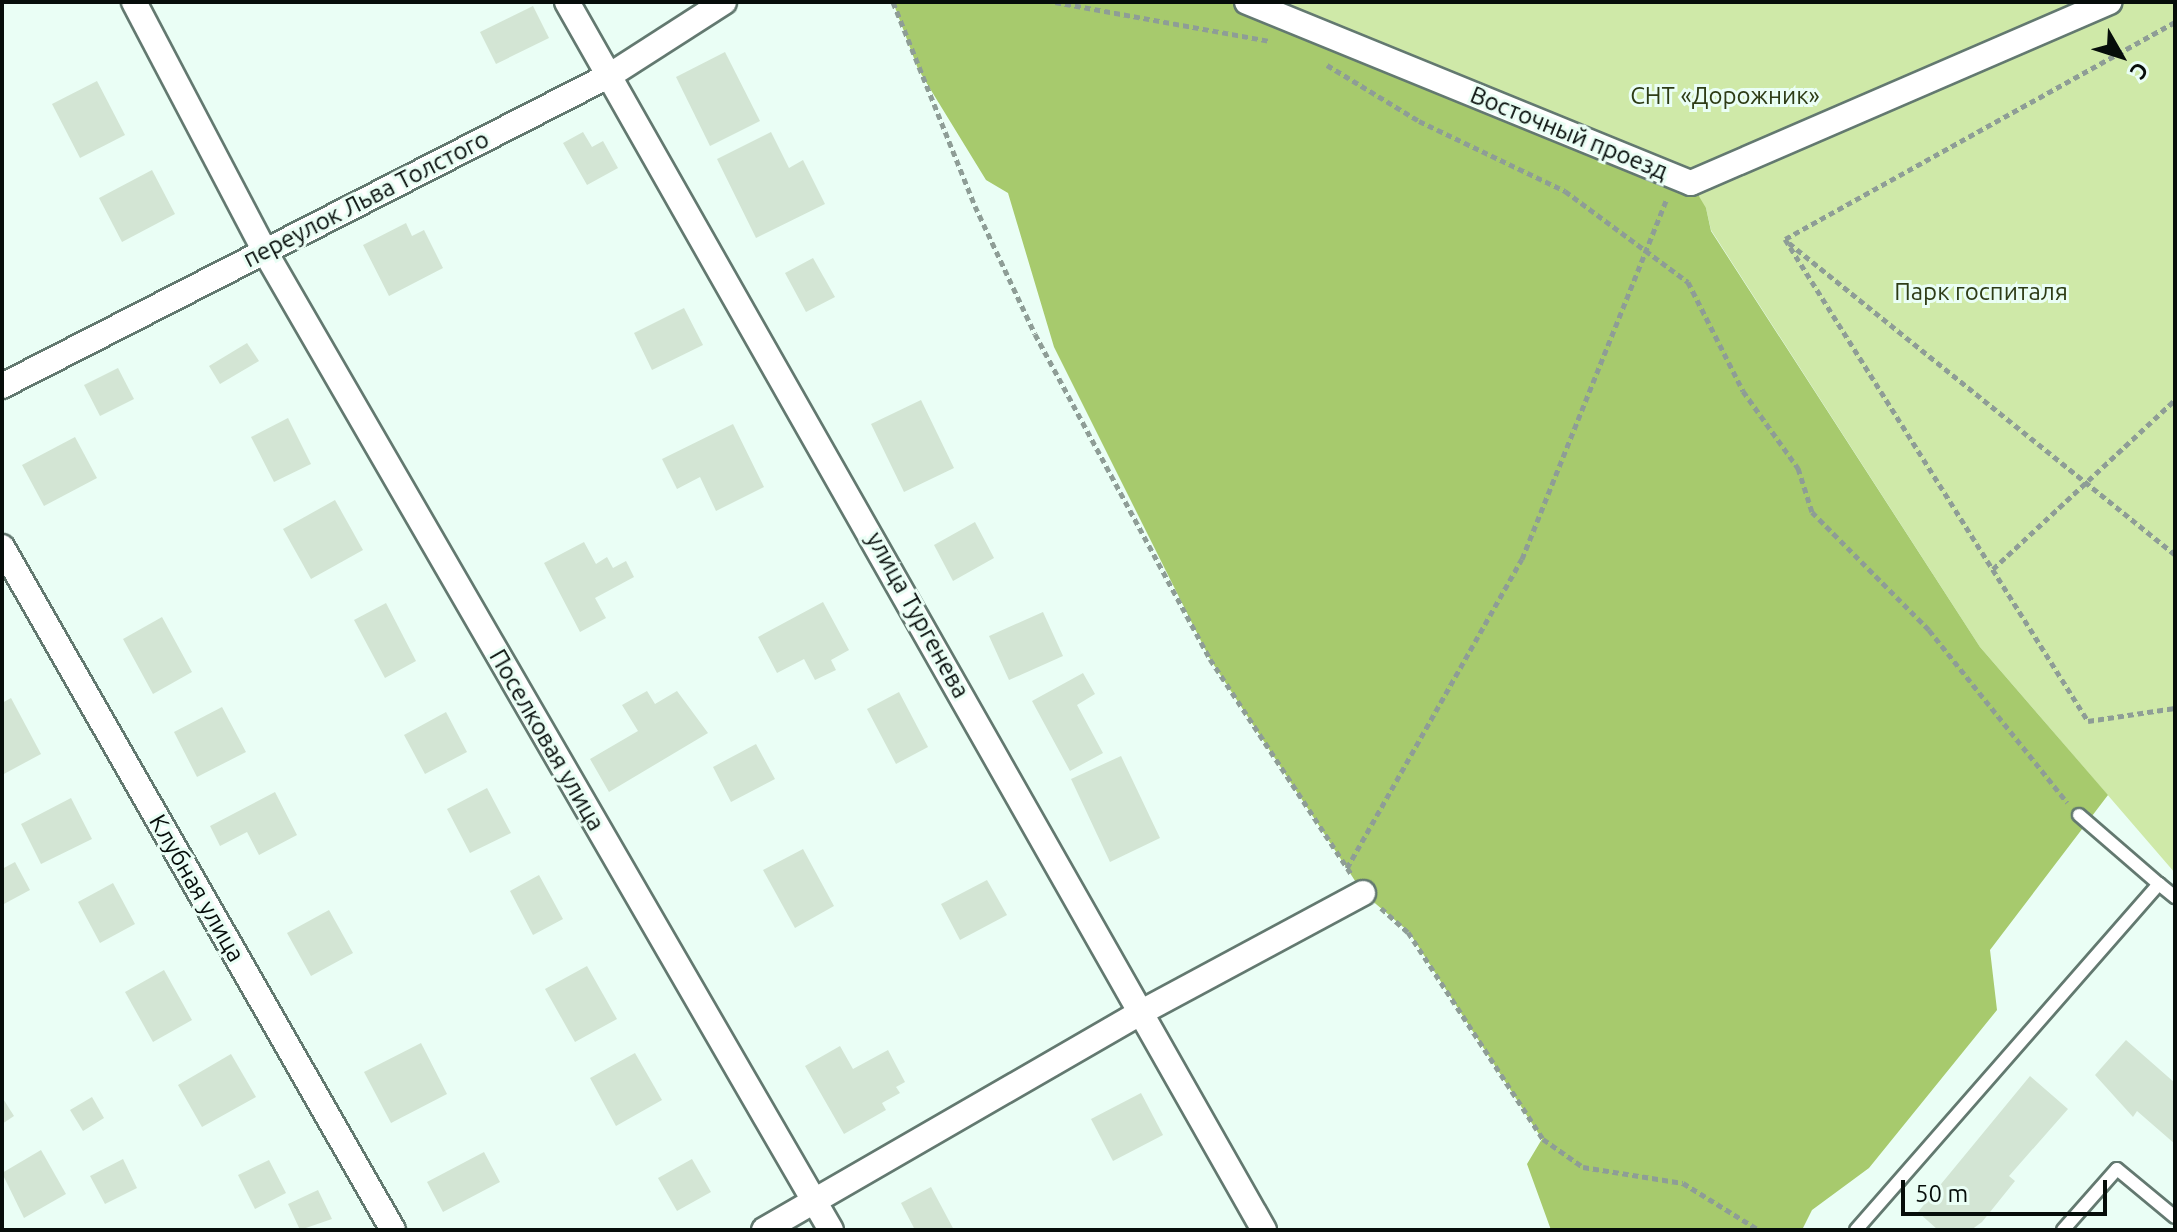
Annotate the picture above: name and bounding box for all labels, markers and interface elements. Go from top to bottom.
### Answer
north arrow [2081,16,2161,96]
text: С [2126,58,2154,85]
street label: Восточный проезд [1466,80,1672,186]
park label: СНТ «Дорожник» [1630,82,1820,110]
street label: переулок Льва Толстого [238,124,494,274]
park label: Парк госпиталя [1894,278,2068,306]
street label: улица Тургенева [860,527,976,703]
street label: Поселковая улица [483,644,611,836]
street label: Клубная улица [143,809,251,967]
scale bar [1905,1164,2111,1214]
text: 50 m [1915,1180,1968,1207]

